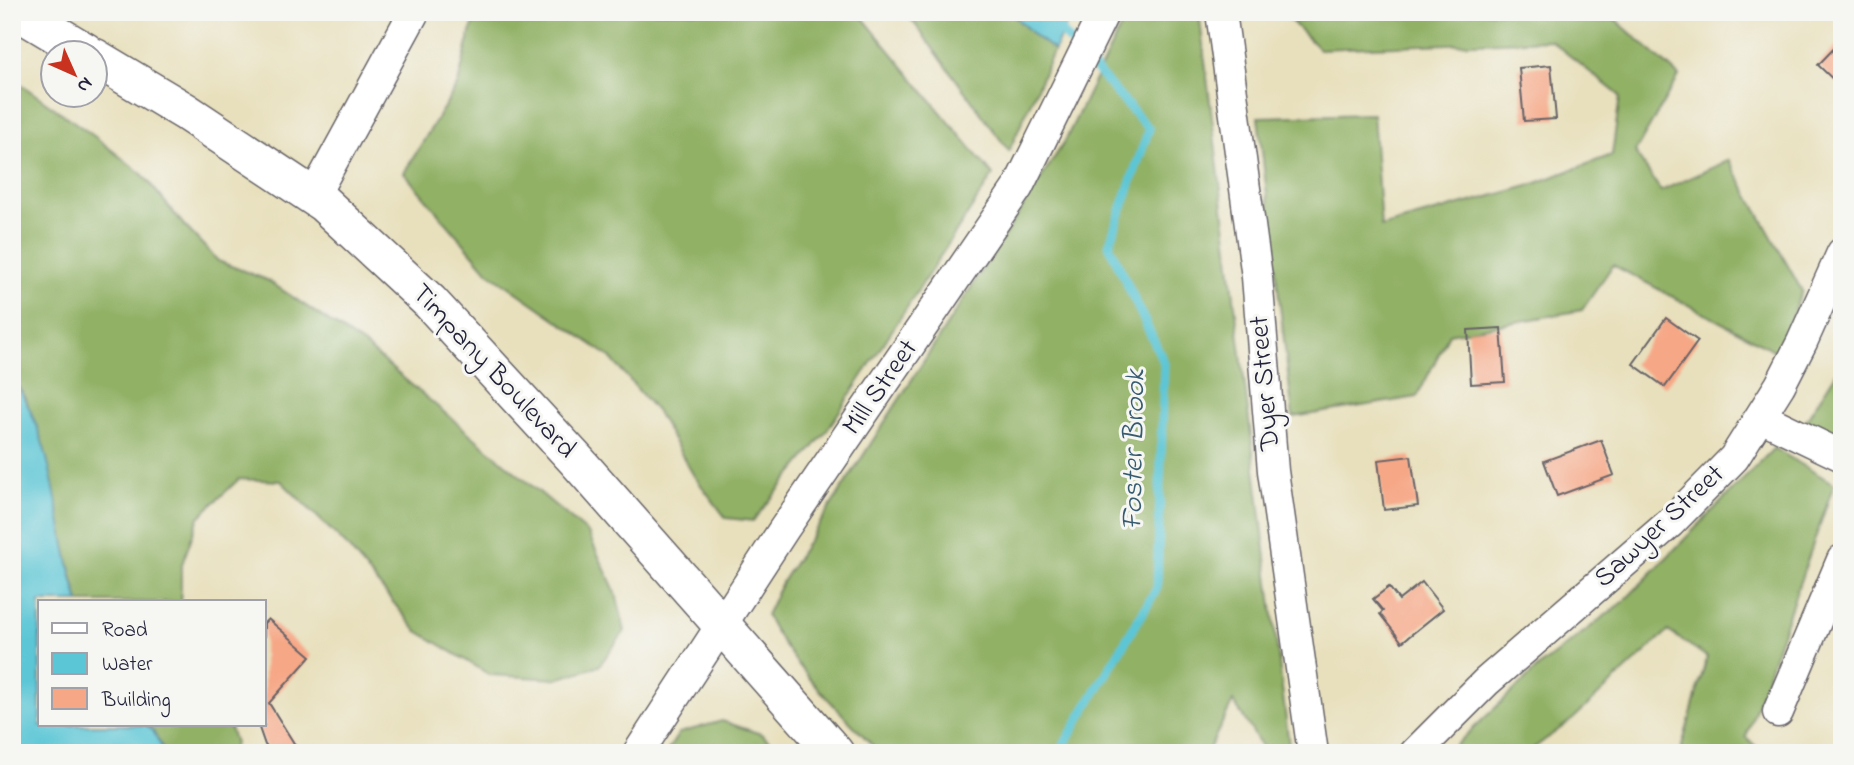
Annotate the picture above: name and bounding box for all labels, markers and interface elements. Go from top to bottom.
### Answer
north arrow [38,38,108,108]
text: N [70,70,98,98]
street label: Timpany Boulevard [401,275,585,469]
street label: Dyer Street [1240,314,1292,453]
street label: Mill Street [833,332,929,444]
water label: Foster Brook [1112,367,1158,531]
street label: Sawyer Street [1585,455,1735,599]
legend [38,600,266,726]
text: Road [102,616,148,646]
text: Water [102,650,153,680]
text: Building [101,686,171,718]

